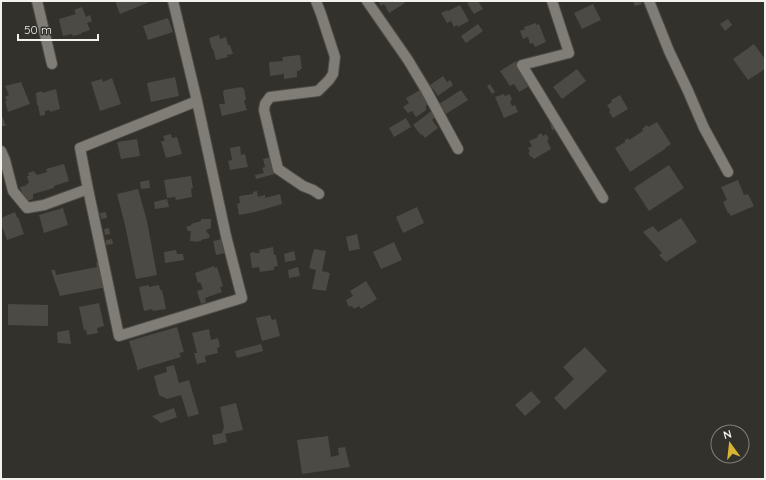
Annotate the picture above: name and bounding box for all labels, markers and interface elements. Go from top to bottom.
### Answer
scale bar [18,16,98,42]
text: 50 m [24,22,52,37]
north arrow [710,424,750,464]
text: N [722,427,733,442]

